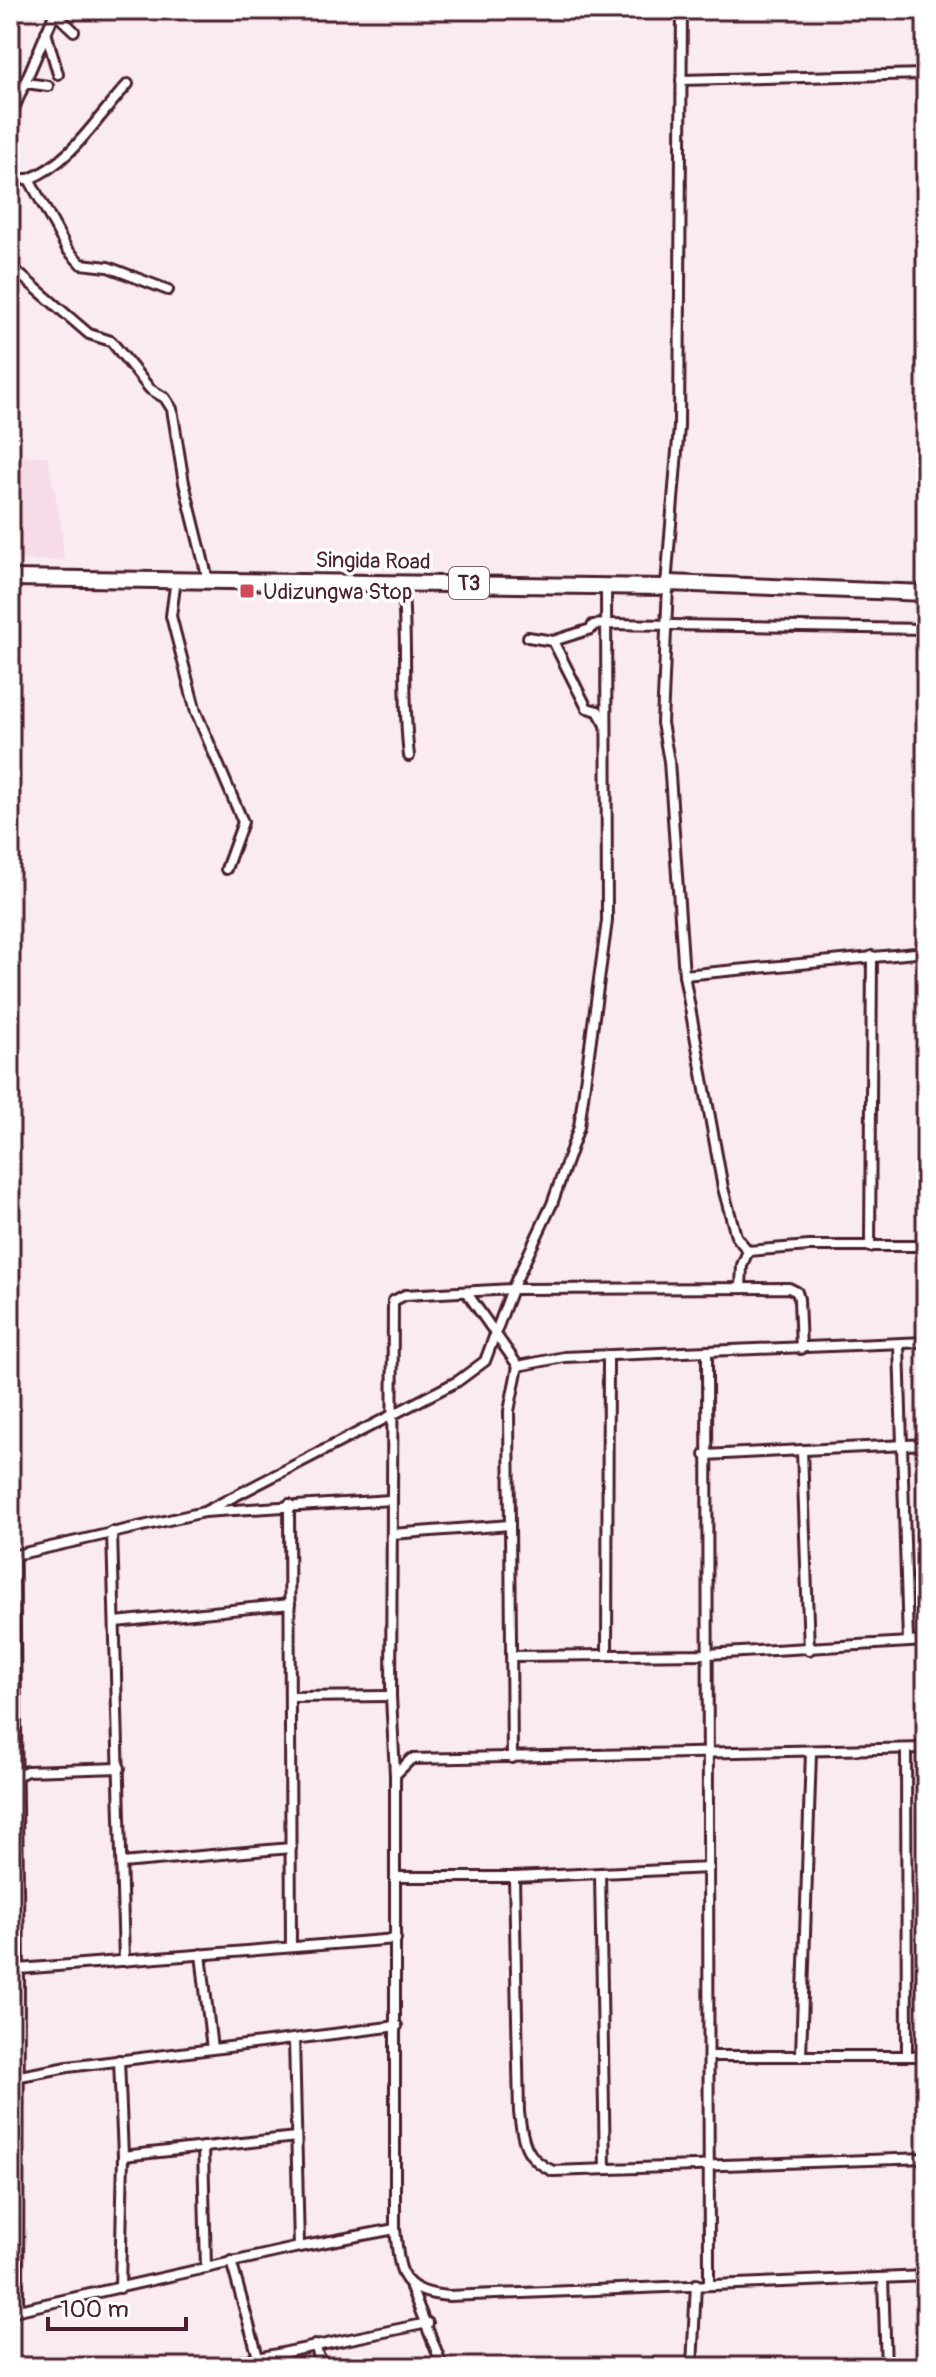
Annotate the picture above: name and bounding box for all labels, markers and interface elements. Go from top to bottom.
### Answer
street label: Singida Road [315,546,431,576]
road number: T3 [449,567,489,599]
place label: Udizungwa Stop [263,578,412,606]
marker: Udizungwa Stop [238,582,256,600]
scale bar [48,2281,186,2331]
text: 100 m [60,2295,129,2324]

